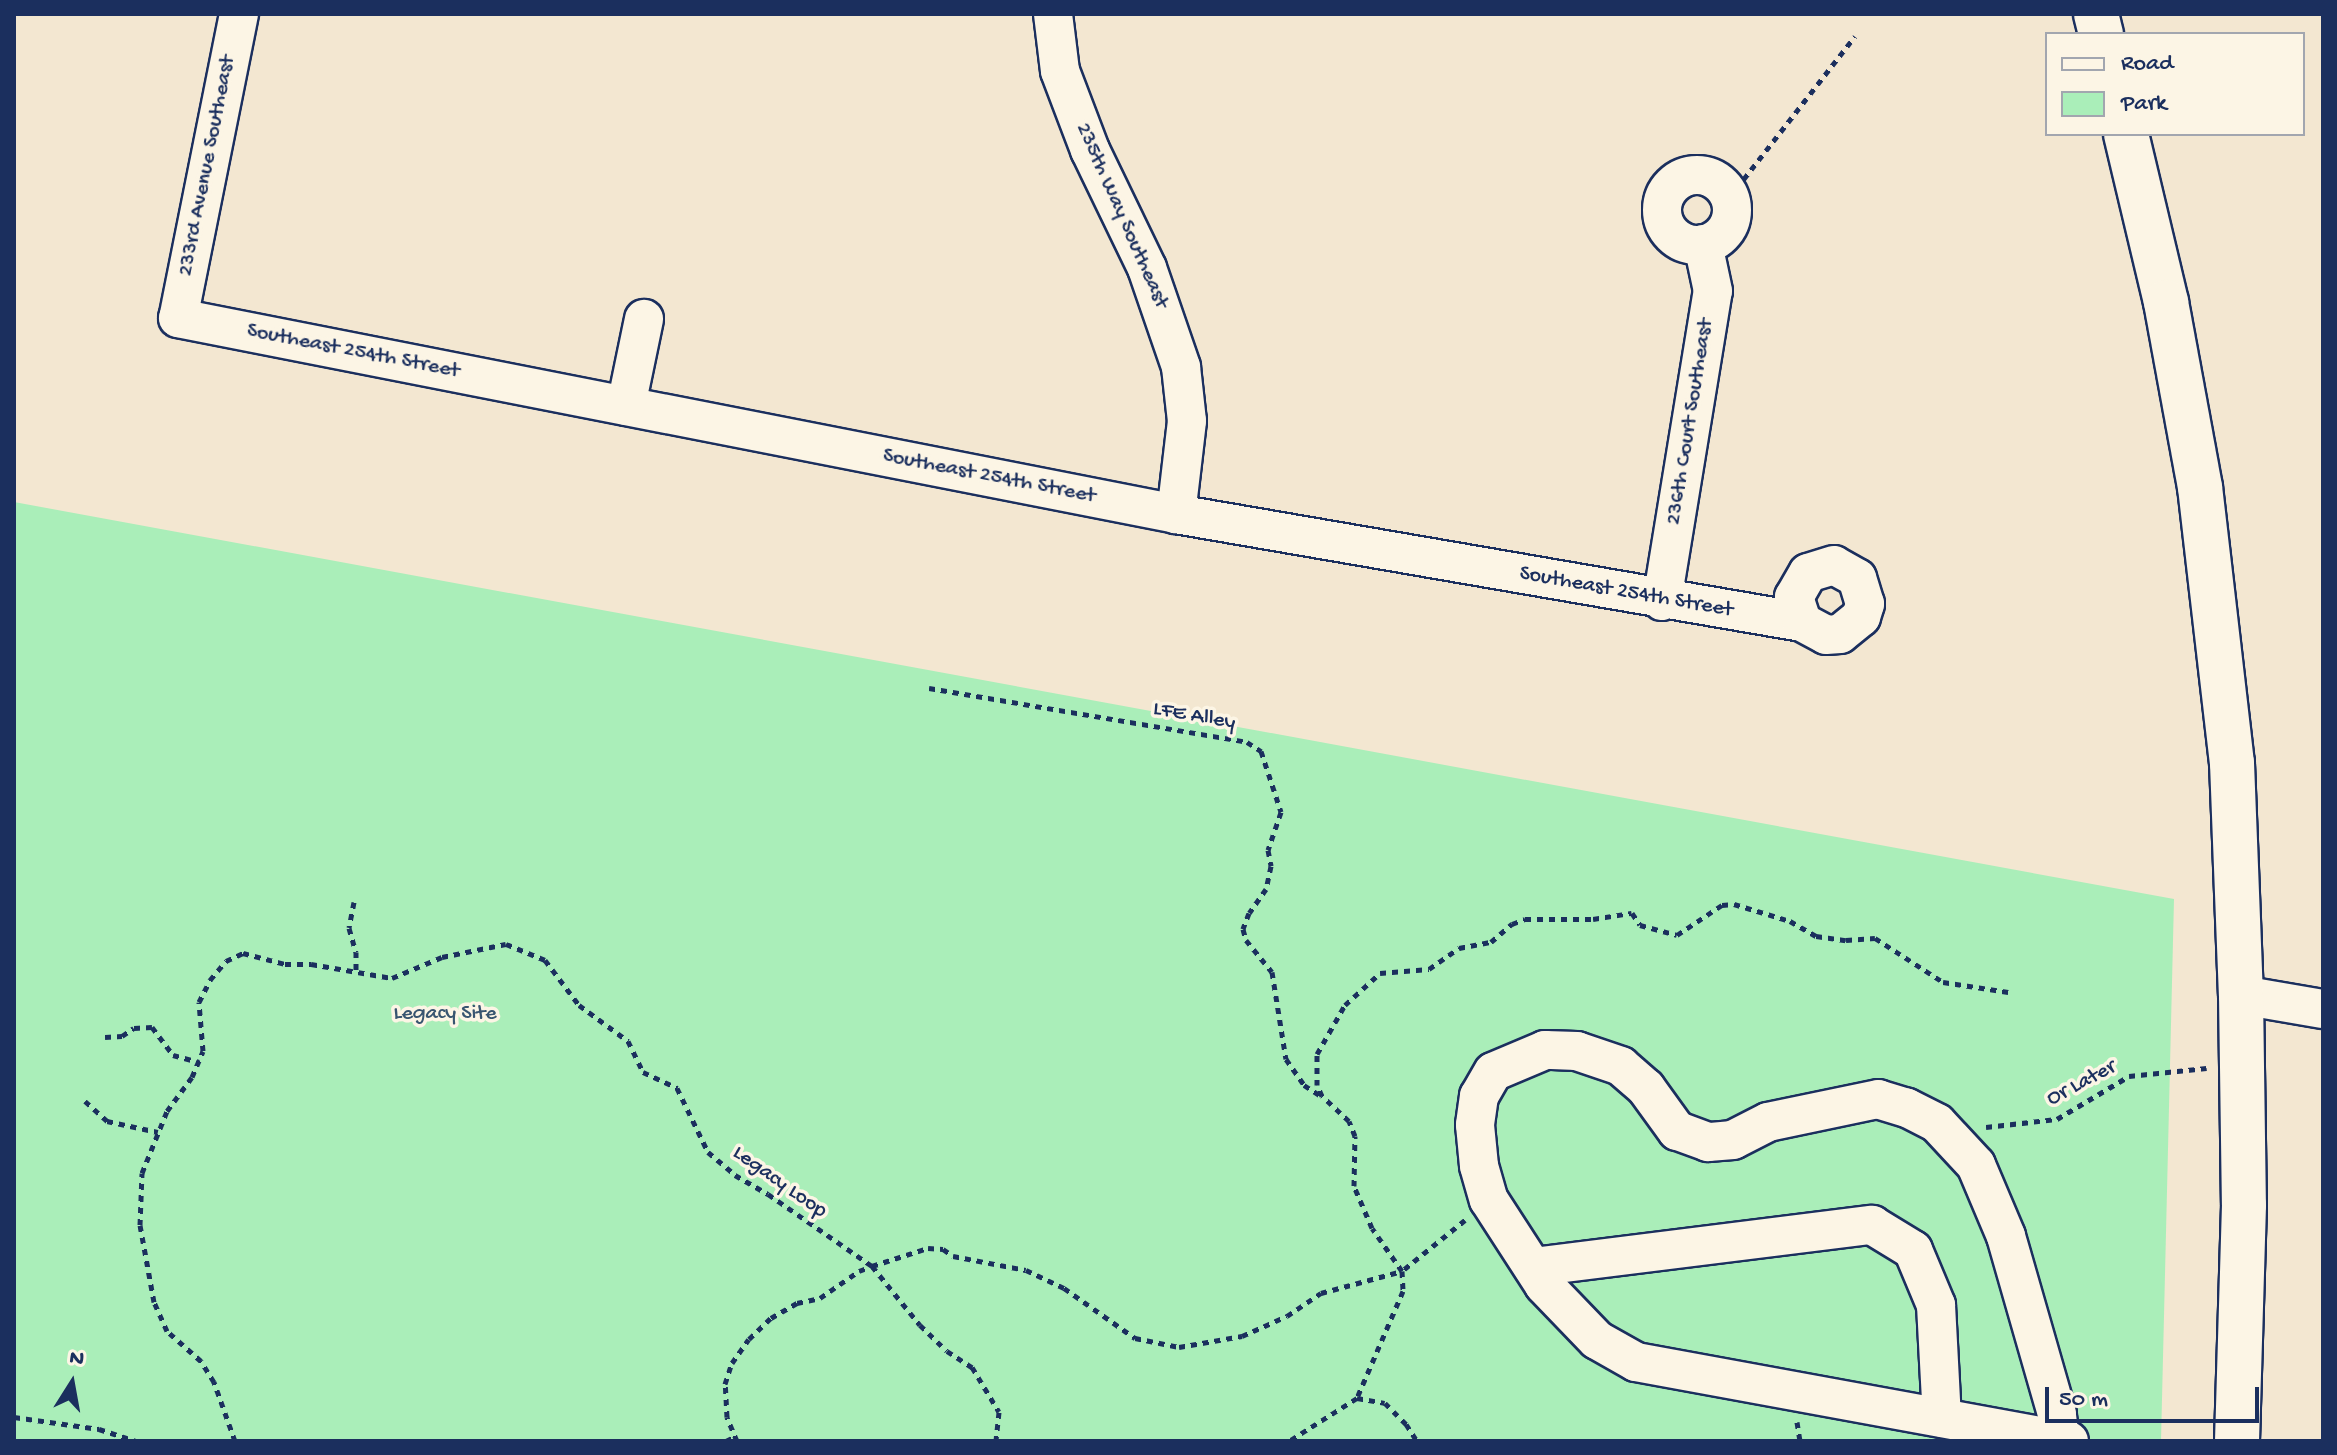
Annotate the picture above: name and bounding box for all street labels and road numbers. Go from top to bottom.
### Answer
street label: 233rd Avenue Southeast [174,53,242,279]
street label: 235th Way Southeast [1068,119,1174,313]
street label: 236th Court Southeast [1662,317,1720,527]
street label: Southeast 254th Street [244,318,462,386]
street label: Southeast 254th Street [880,443,1098,511]
street label: Southeast 254th Street [1517,561,1735,625]
street label: LFE Alley [1151,697,1237,737]
street label: Or Later [2043,1055,2121,1113]
street label: Legacy Loop [727,1141,831,1225]

